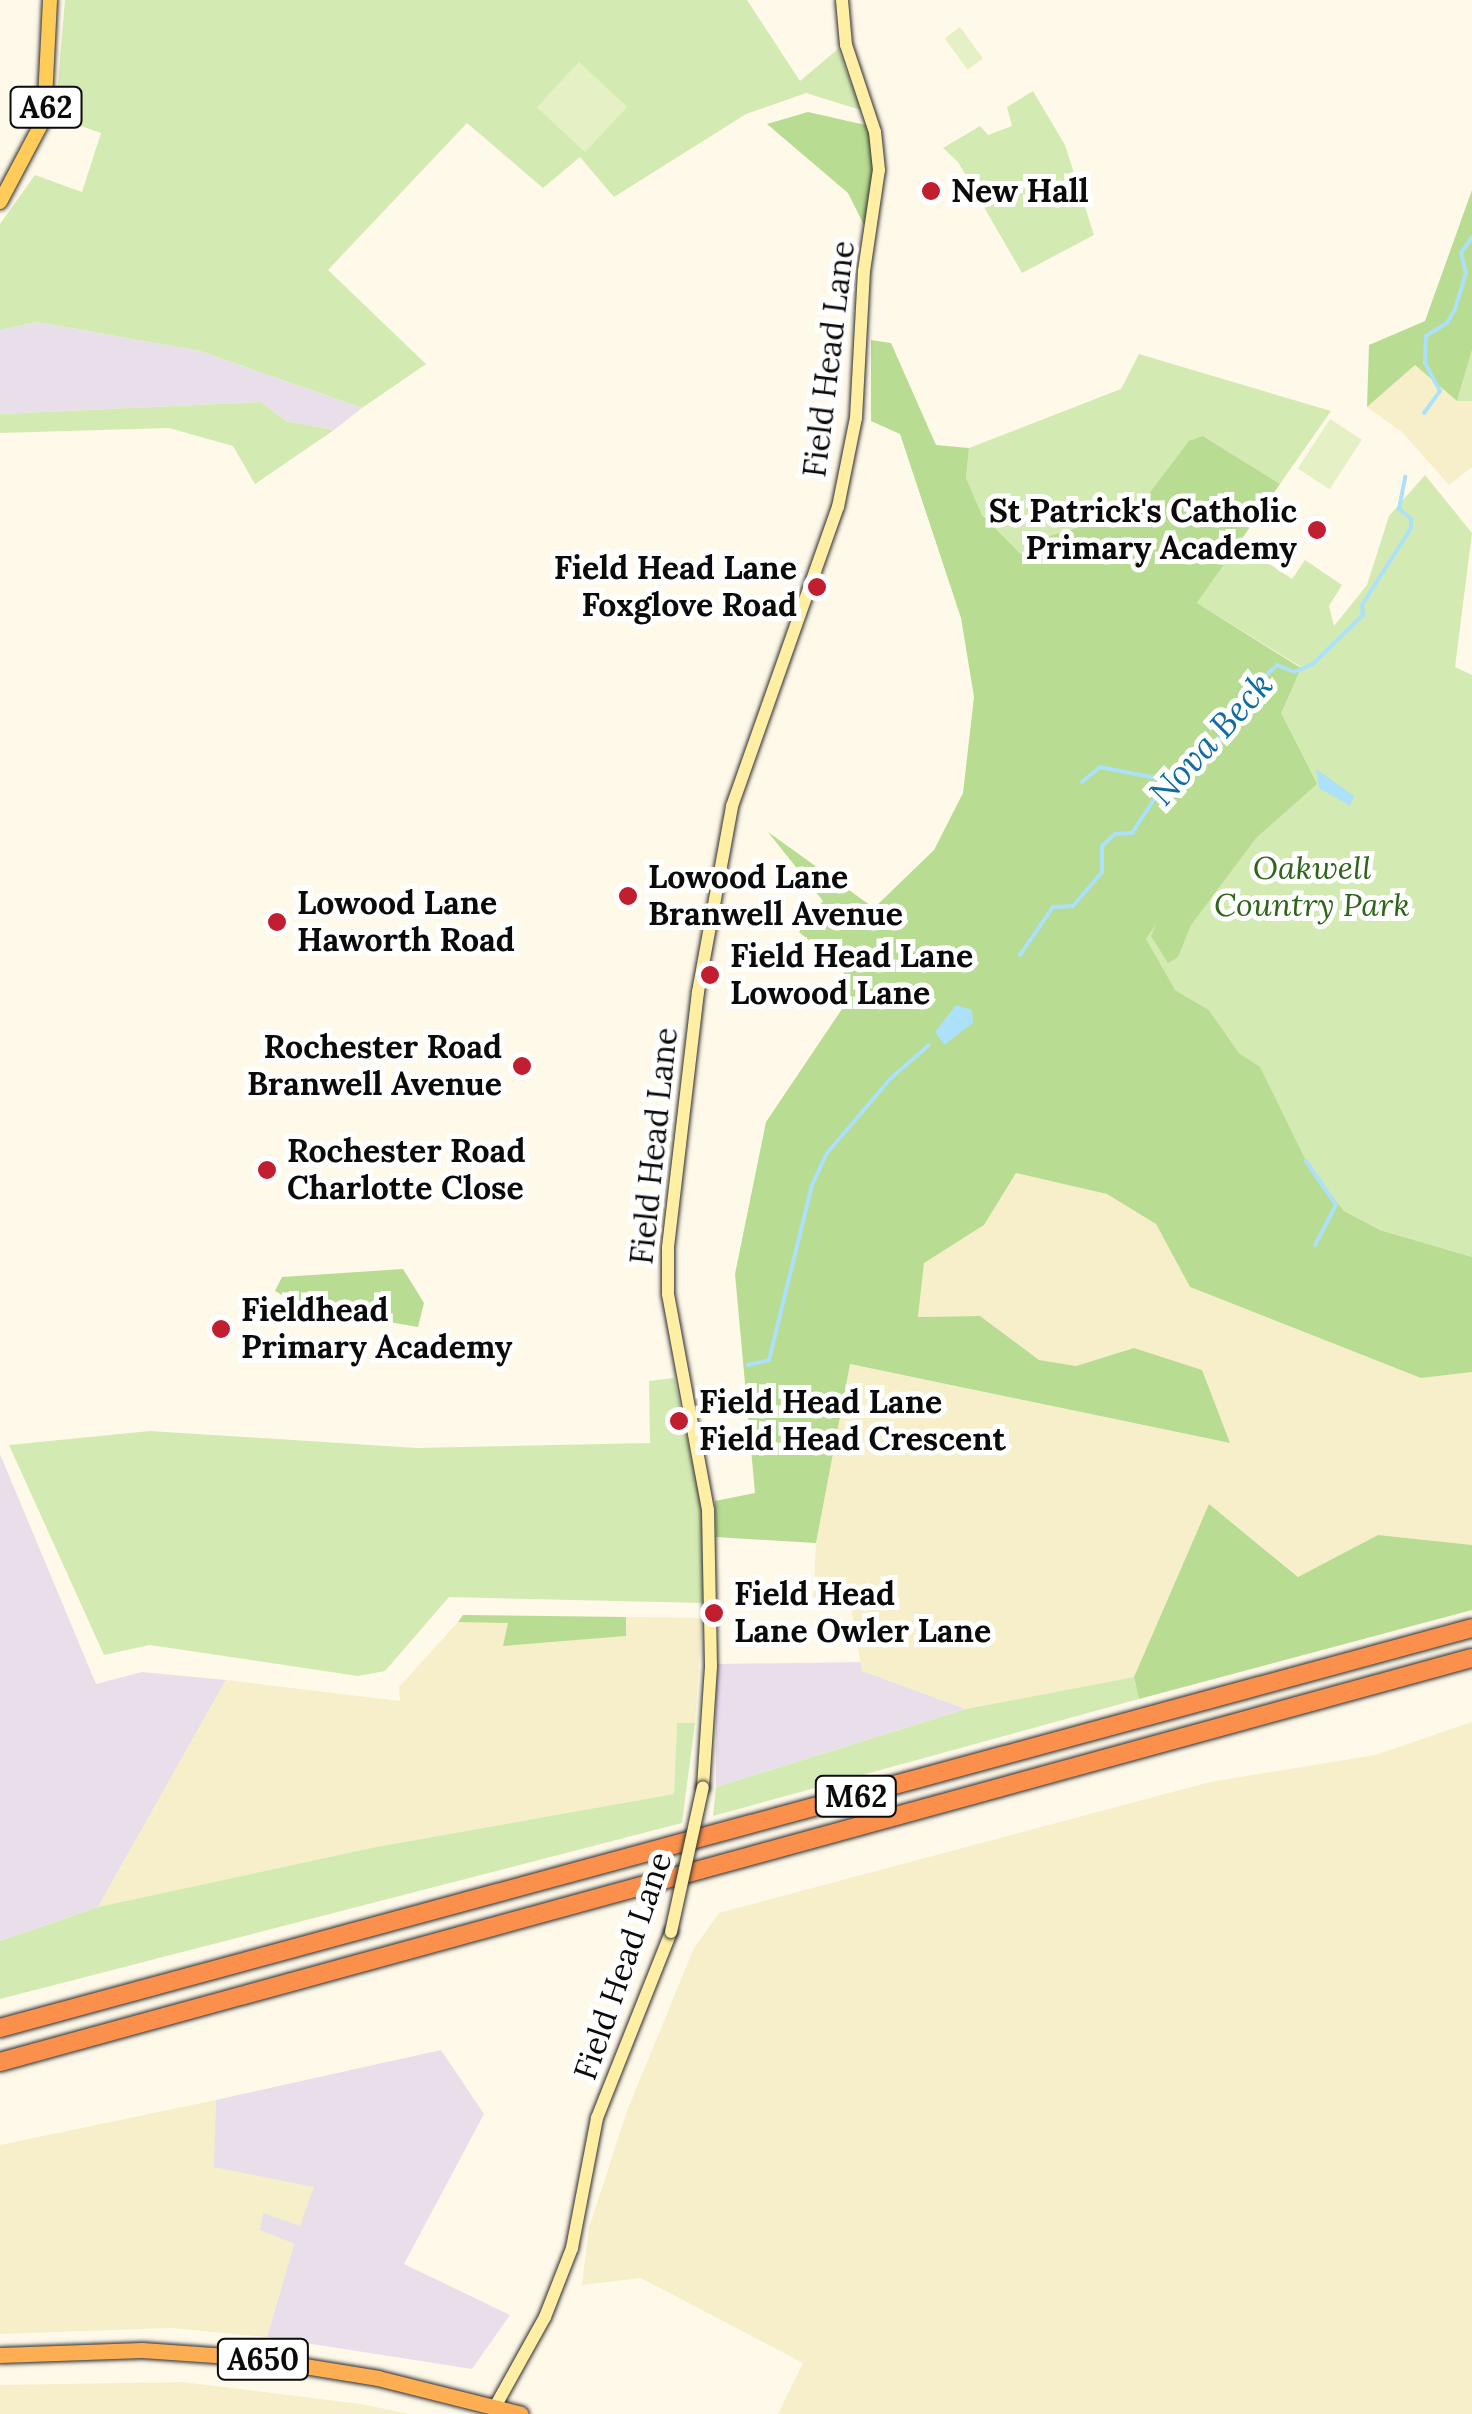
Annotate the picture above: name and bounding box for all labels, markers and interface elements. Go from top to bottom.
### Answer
road number: A62 [8,82,84,132]
place label: New Hall [951,172,1089,210]
marker: New Hall [920,180,942,202]
street label: Field Head Lane [795,239,863,479]
place label: St Patrick's Catholic Primary Academy [989,493,1297,568]
marker: St Patrick's Catholic Primary Academy [1306,519,1328,541]
place label: Field Head Lane Foxglove Road [554,550,797,625]
marker: Field Head Lane Foxglove Road [806,576,828,598]
water label: Nova Beck [1140,664,1282,814]
park label: Oakwell Country Park [1214,850,1410,925]
place label: Lowood Lane Branwell Avenue [648,859,903,934]
place label: Lowood Lane Haworth Road [297,885,515,960]
marker: Lowood Lane Branwell Avenue [617,885,639,907]
marker: Lowood Lane Haworth Road [266,911,288,933]
place label: Field Head Lane Lowood Lane [730,938,973,1013]
marker: Field Head Lane Lowood Lane [699,964,721,986]
street label: Field Head Lane [622,1026,686,1266]
place label: Rochester Road Branwell Avenue [247,1029,502,1104]
marker: Rochester Road Branwell Avenue [511,1055,533,1077]
place label: Rochester Road Charlotte Close [287,1133,525,1208]
marker: Rochester Road Charlotte Close [256,1159,278,1181]
place label: Fieldhead Primary Academy [241,1292,512,1367]
marker: Fieldhead Primary Academy [210,1318,232,1340]
place label: Field Head Lane Field Head Crescent [699,1384,1006,1459]
marker: Field Head Lane Field Head Crescent [668,1410,690,1432]
place label: Field Head Lane Owler Lane [734,1576,991,1651]
marker: Field Head Lane Owler Lane [703,1602,725,1624]
road number: M62 [814,1771,898,1821]
street label: Field Head Lane [566,1847,680,2085]
road number: A650 [216,2334,310,2384]

